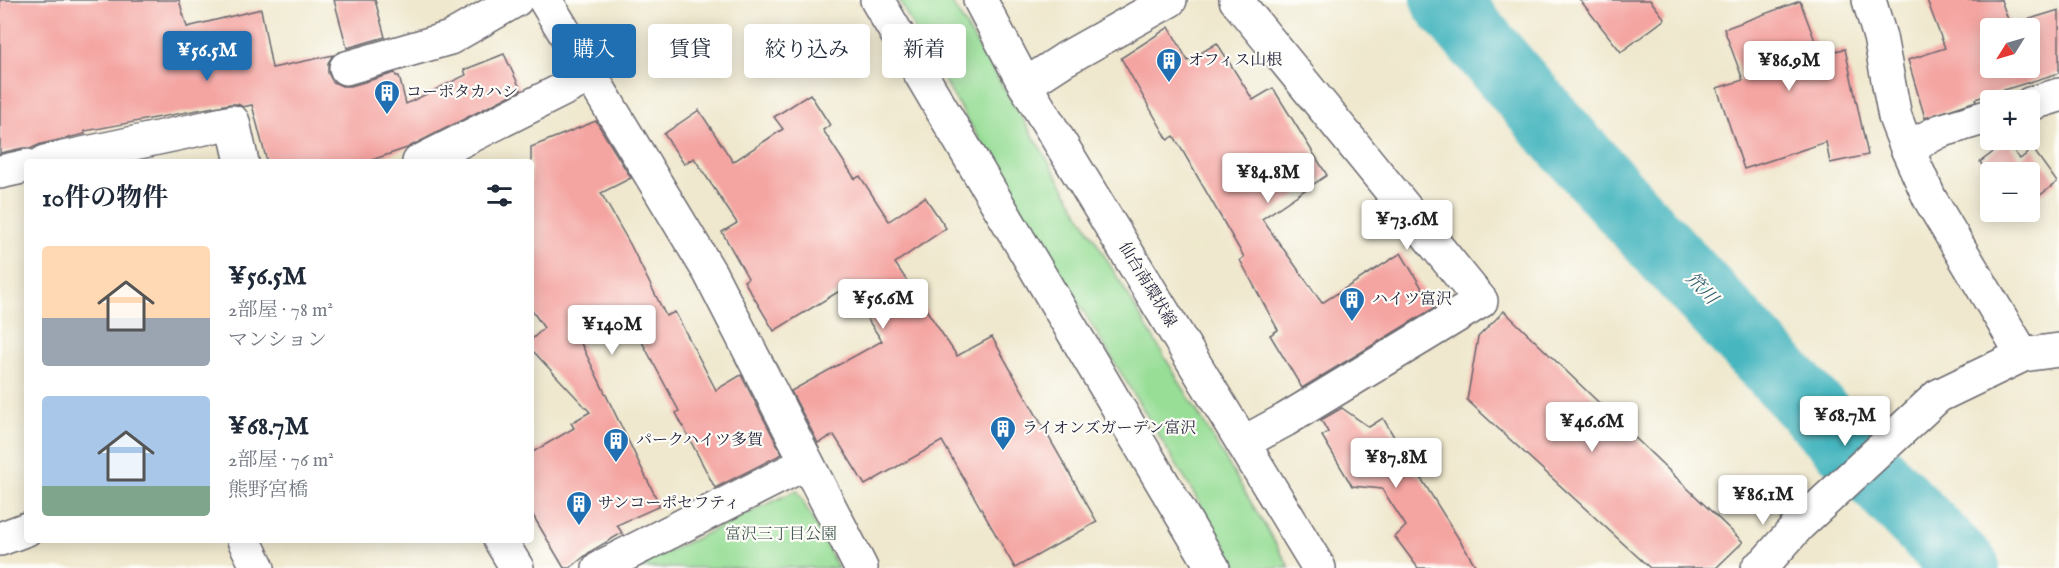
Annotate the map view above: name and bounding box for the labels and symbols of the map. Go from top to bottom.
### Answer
north arrow [1980,18,2040,78]
pin: ¥56.5M [158,31,256,82]
pin: ¥86.9M [1740,41,1838,92]
building icon: オフィス山根 [1154,46,1184,84]
place label: オフィス山根 [1188,51,1282,71]
building icon: コーポタカハシ [372,78,402,116]
place label: コーポタカハシ [406,83,518,103]
pin: ¥84.8M [1219,153,1317,204]
pin: ¥73.6M [1358,200,1456,251]
street label: 仙台南環状線 [1114,239,1180,331]
water label: 笊川 [1680,268,1723,311]
pin: ¥56.6M [834,279,932,330]
building icon: ハイツ富沢 [1337,285,1367,323]
place label: ハイツ富沢 [1372,290,1452,310]
pin: ¥140M [570,305,654,356]
pin: ¥68.7M [1796,396,1894,447]
pin: ¥46.6M [1543,402,1641,453]
building icon: ライオンズガーデン富沢 [988,414,1018,452]
place label: ライオンズガーデン富沢 [1022,419,1196,439]
building icon: パークハイツ多賀 [601,426,631,464]
place label: パークハイツ多賀 [636,431,763,451]
pin: ¥87.8M [1347,438,1445,489]
pin: ¥86.1M [1714,475,1812,526]
building icon: サンコーポセフティ [564,489,594,527]
place label: サンコーポセフティ [598,494,740,514]
park label: 富沢三丁目公園 [725,525,837,545]

